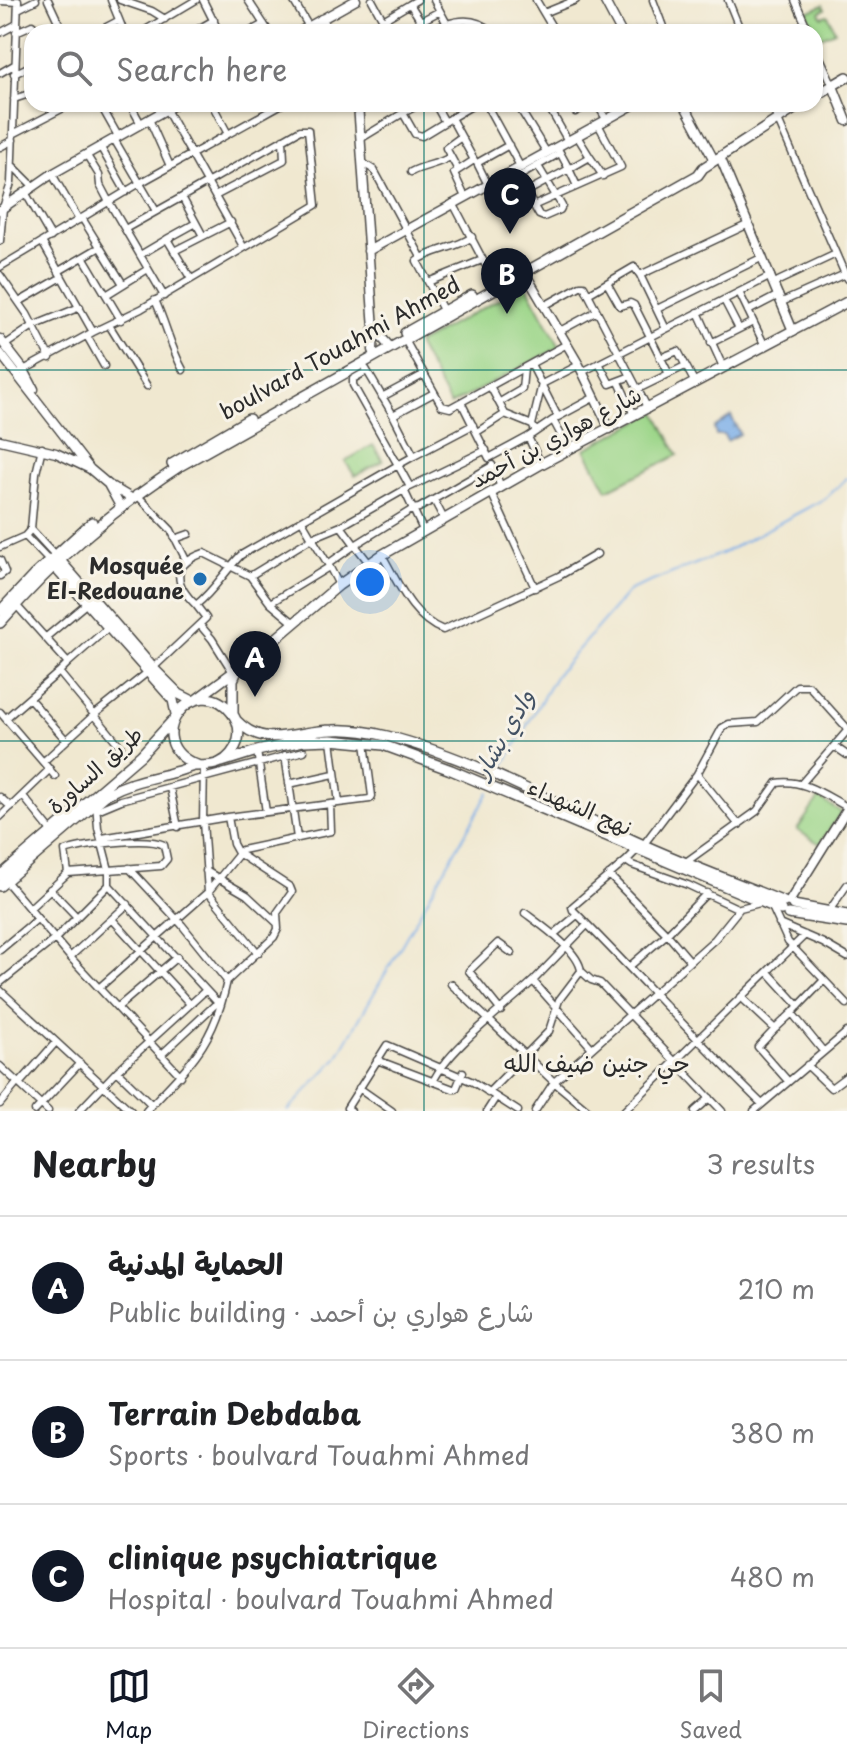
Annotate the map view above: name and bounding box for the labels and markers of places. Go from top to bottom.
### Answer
pin: C [484,168,536,234]
pin: B [481,248,533,314]
place label: Mosquée El-Redouane [47,548,185,606]
marker: Mosquée El-Redouane [191,570,209,588]
pin: A [229,631,281,697]

